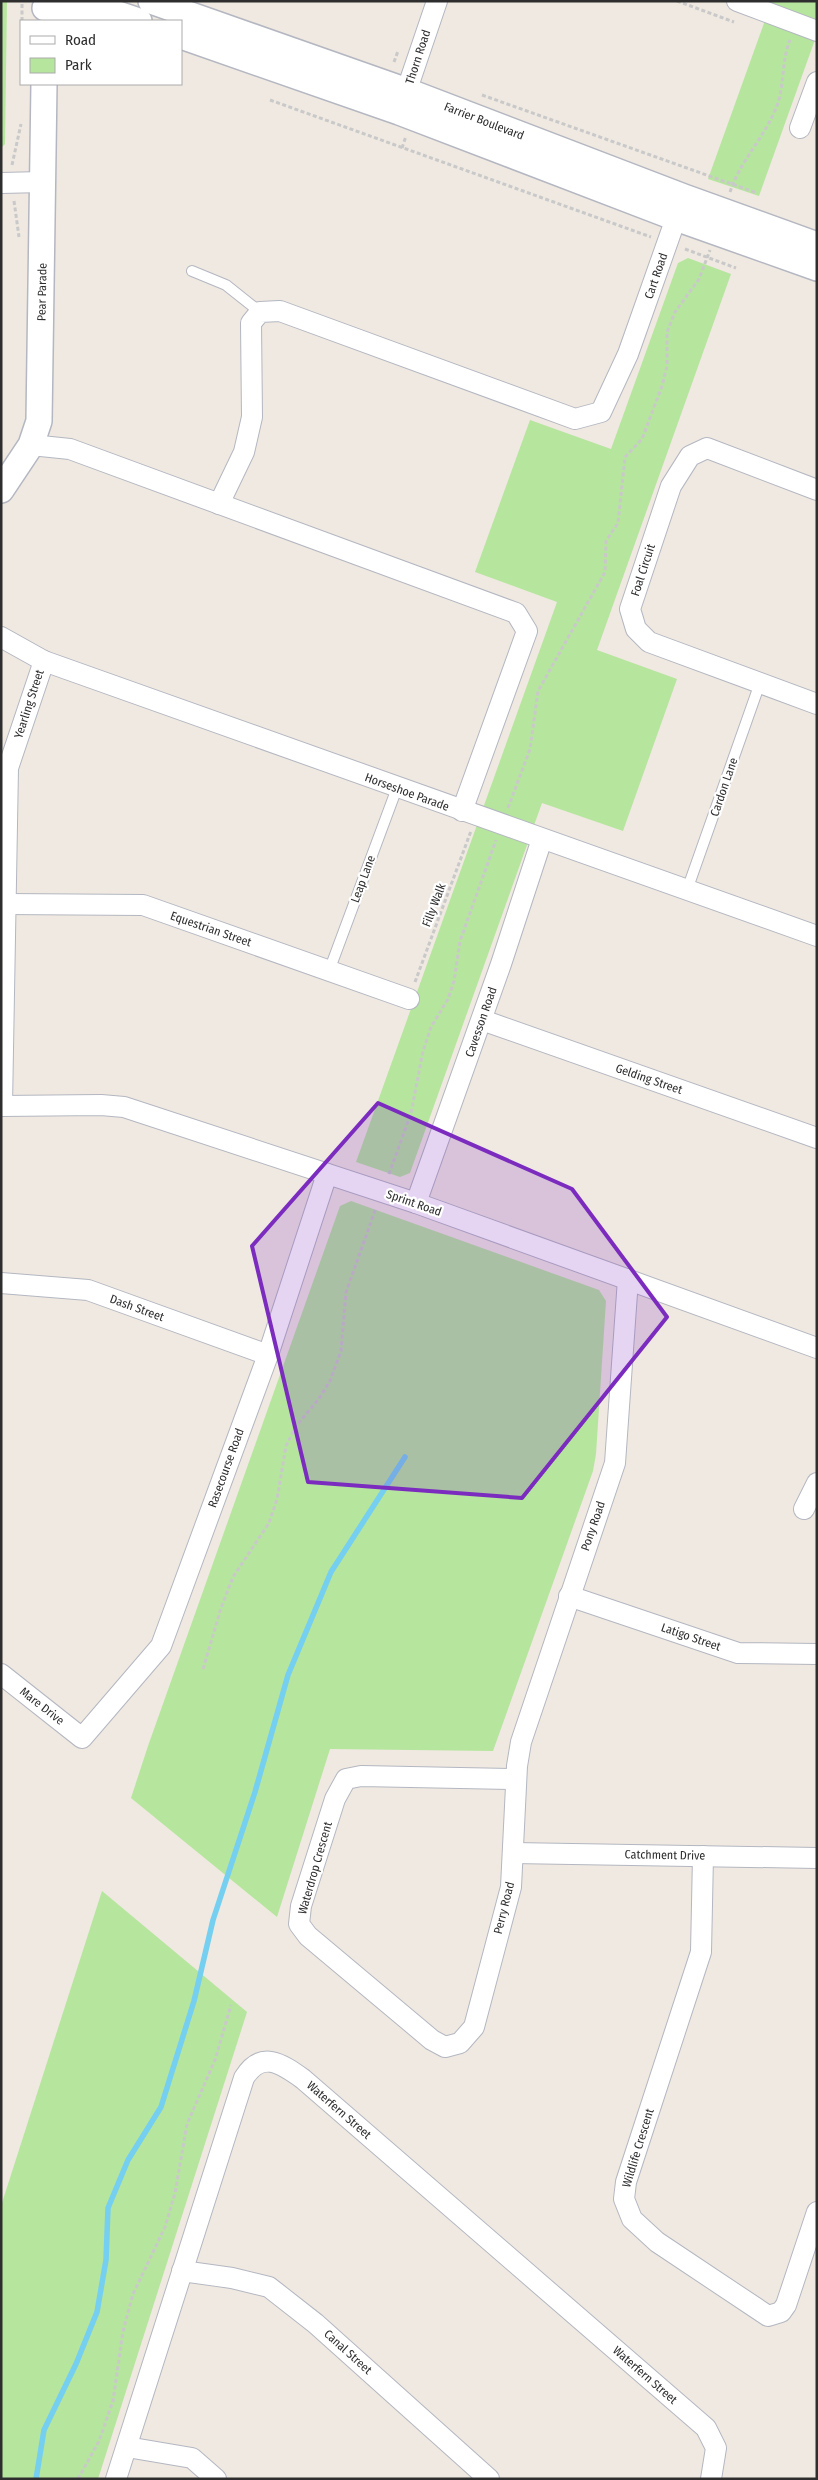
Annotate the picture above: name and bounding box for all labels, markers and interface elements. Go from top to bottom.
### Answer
legend [20,20,182,85]
street label: Thorn Road [403,28,433,86]
text: Road [65,31,96,49]
text: Park [65,56,92,74]
street label: Farrier Boulevard [442,99,526,143]
street label: Cart Road [642,251,670,301]
street label: Pear Parade [34,263,50,321]
street label: Foal Circuit [628,542,658,598]
street label: Yearling Street [11,668,47,740]
street label: Cardon Lane [707,756,741,818]
street label: Horseshoe Parade [363,770,451,814]
street label: Leap Lane [348,853,378,905]
street label: Filly Walk [419,881,449,929]
street label: Equestrian Street [169,909,253,949]
street label: Cavesson Road [462,985,500,1059]
street label: Gelding Street [614,1061,684,1097]
street label: Sprint Road [385,1187,443,1219]
street label: Dash Street [108,1292,166,1324]
street label: Rasecourse Road [205,1426,247,1510]
street label: Pony Road [578,1499,608,1553]
street label: Latigo Street [659,1620,723,1654]
street label: Mare Drive [17,1684,67,1728]
street label: Waterdrop Crescent [295,1820,335,1916]
street label: Catchment Drive [625,1847,706,1863]
street label: Perry Road [491,1880,517,1936]
street label: Waterfern Street [304,2078,374,2142]
street label: Wildlife Crescent [619,2107,657,2189]
street label: Canal Street [321,2327,375,2377]
street label: Waterfern Street [610,2343,680,2407]

